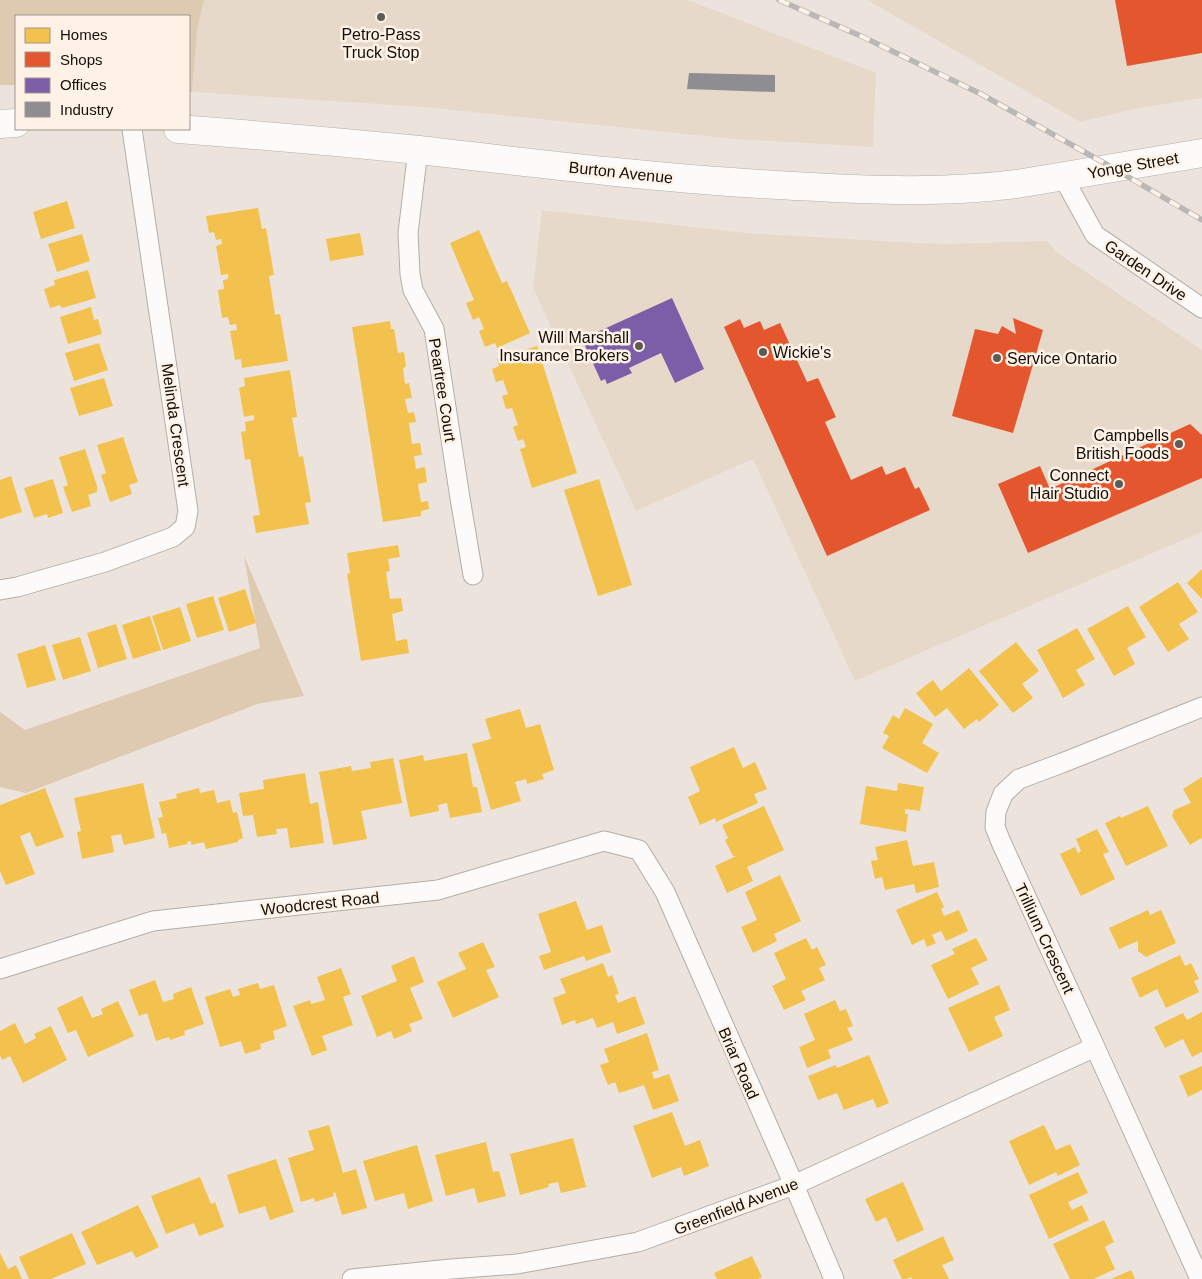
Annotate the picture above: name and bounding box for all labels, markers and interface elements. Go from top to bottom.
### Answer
marker: Petro-Pass Truck Stop [375,11,387,23]
legend [15,15,190,130]
text: Homes [60,26,108,43]
place label: Petro-Pass Truck Stop [341,26,421,61]
text: Shops [60,51,103,68]
text: Offices [60,76,106,93]
text: Industry [60,101,114,118]
street label: Yonge Street [1086,149,1180,182]
street label: Burton Avenue [568,159,674,186]
street label: Garden Drive [1102,237,1190,304]
place label: Will Marshall Insurance Brokers [499,329,629,364]
street label: Peartree Court [426,337,459,444]
marker: Will Marshall Insurance Brokers [633,340,645,352]
place label: Wickie's [773,344,831,361]
marker: Wickie's [757,346,769,358]
place label: Service Ontario [1007,350,1117,367]
marker: Service Ontario [991,352,1003,364]
street label: Melinda Crescent [158,362,193,488]
place label: Campbells British Foods [1076,427,1169,462]
marker: Campbells British Foods [1173,438,1185,450]
place label: Connect Hair Studio [1030,467,1110,502]
marker: Connect Hair Studio [1113,478,1125,490]
street label: Trillium Crescent [1012,881,1078,996]
street label: Woodcrest Road [260,889,380,918]
street label: Briar Road [715,1025,762,1102]
street label: Greenfield Avenue [672,1175,801,1238]

